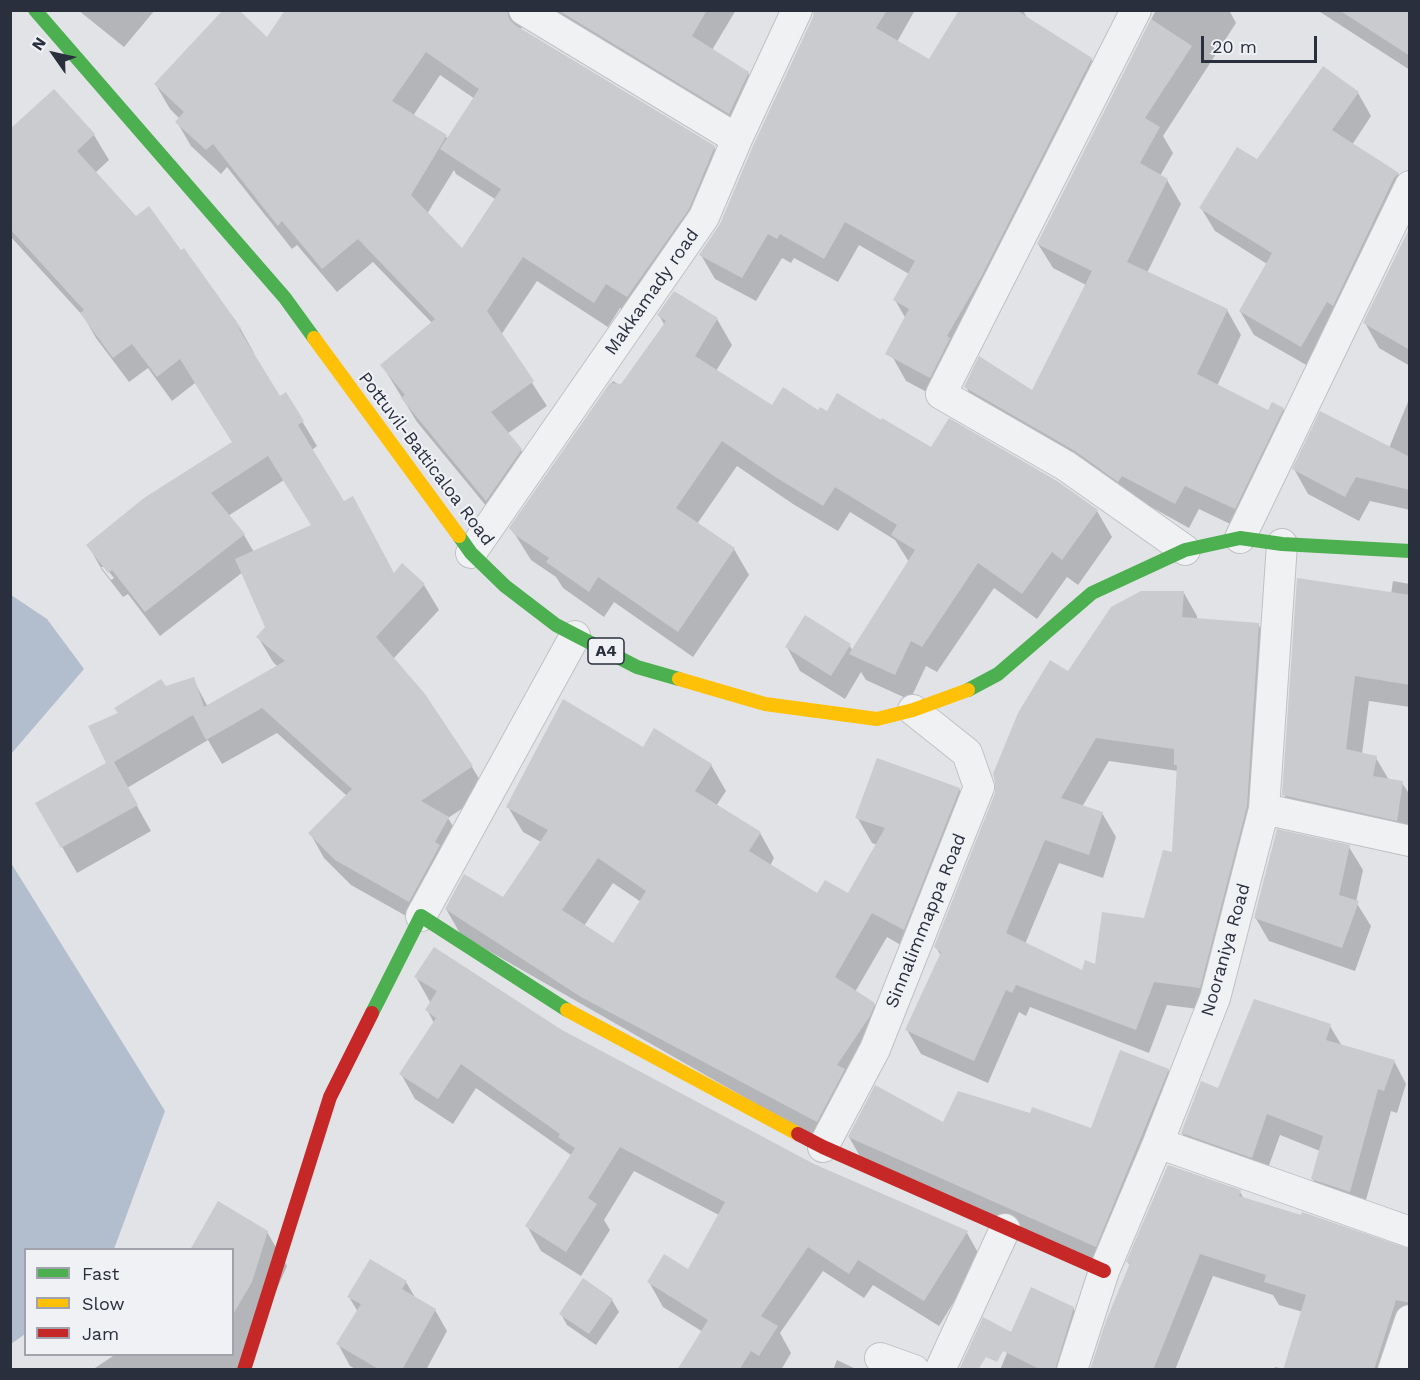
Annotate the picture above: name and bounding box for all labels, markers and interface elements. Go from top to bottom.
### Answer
north arrow [24,24,84,84]
scale bar [1204,24,1320,62]
text: N [27,33,50,54]
text: 20 m [1212,36,1257,57]
street label: Makkamady road [600,225,704,359]
street label: Pottuvil-Batticaloa Road [354,368,498,550]
road number: A4 [588,638,624,664]
street label: Sinnalimmappa Road [881,831,971,1011]
street label: Nooraniya Road [1197,881,1255,1019]
legend [24,1248,234,1356]
text: Fast [82,1263,119,1284]
text: Slow [82,1293,125,1314]
text: Jam [82,1323,119,1344]

